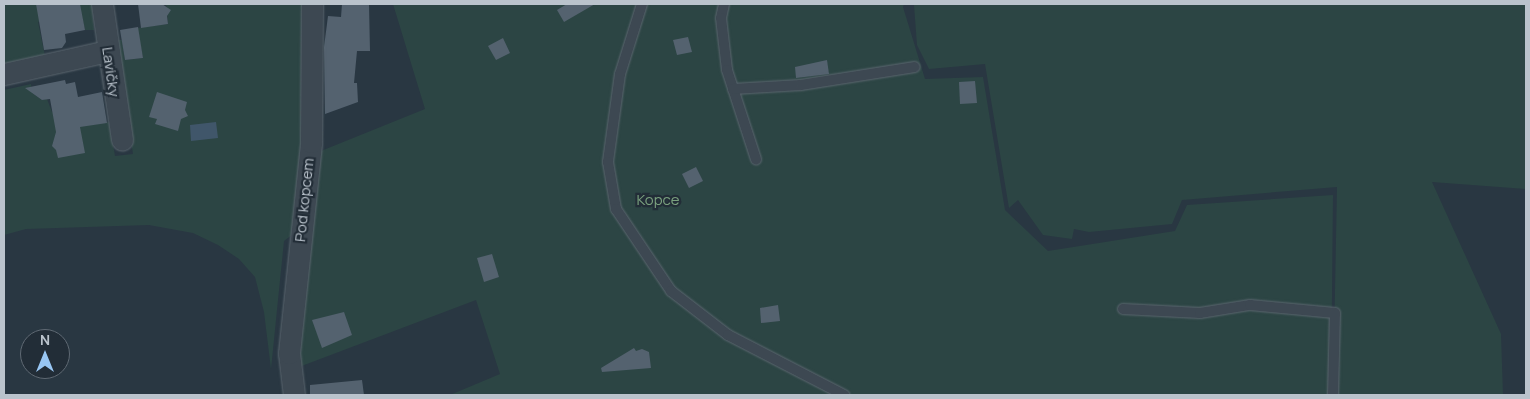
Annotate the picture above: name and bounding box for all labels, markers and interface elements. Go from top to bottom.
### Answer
street label: Lavičky [99,46,123,98]
street label: Pod kopcem [291,157,317,243]
park label: Kopce [637,191,679,209]
north arrow [20,329,70,379]
text: N [40,330,50,349]

